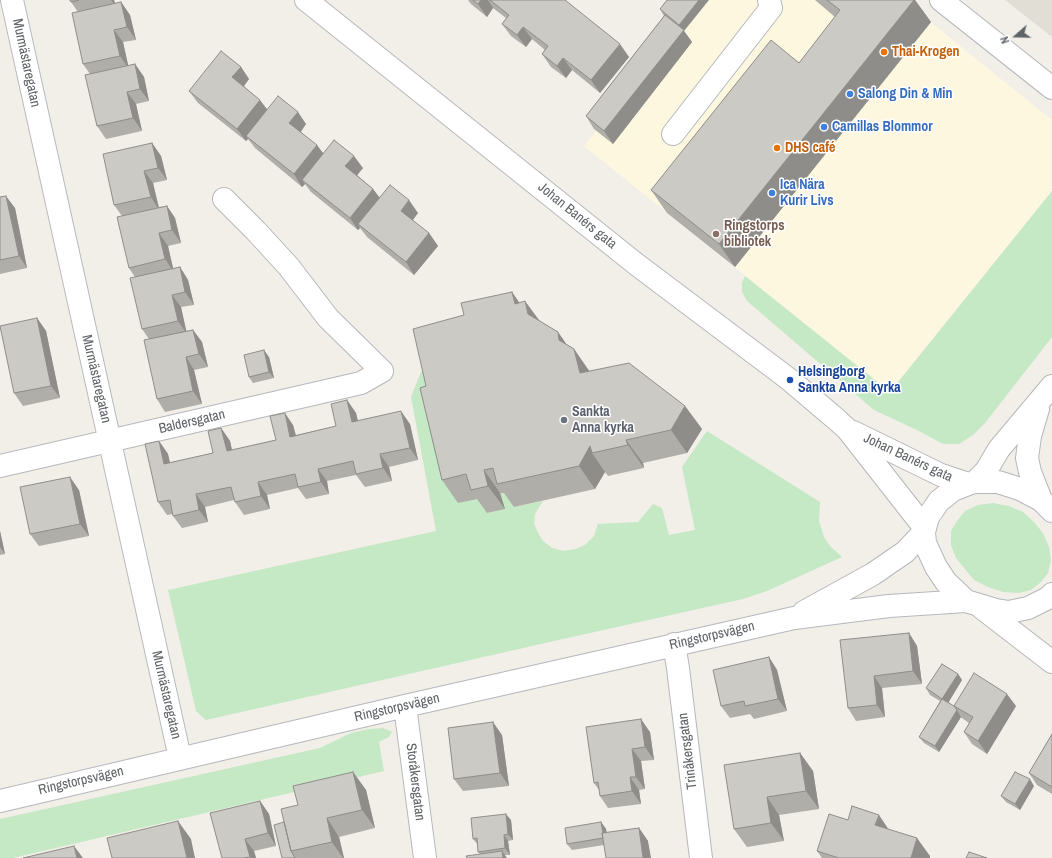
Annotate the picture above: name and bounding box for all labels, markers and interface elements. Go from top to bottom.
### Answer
north arrow [996,16,1036,56]
street label: Murmästaregatan [8,17,44,109]
text: N [997,35,1012,46]
place label: Thai-Krogen [892,44,960,60]
marker: Thai-Krogen [879,47,889,57]
place label: Salong Din & Min [858,86,952,102]
marker: Salong Din & Min [845,89,855,99]
place label: Camillas Blommor [832,119,933,135]
marker: Camillas Blommor [819,122,829,132]
place label: DHS café [785,140,835,156]
marker: DHS café [772,143,782,153]
place label: Ica Nära Kurir Livs [780,177,834,210]
street label: Johan Banérs gata [534,179,620,253]
marker: Ica Nära Kurir Livs [767,188,777,198]
place label: Ringstorps bibliotek [724,218,785,250]
marker: Ringstorps bibliotek [711,229,721,239]
street label: Murmästaregatan [78,333,114,425]
place label: Helsingborg Sankta Anna kyrka [798,364,901,396]
marker: Helsingborg Sankta Anna kyrka [785,375,795,385]
place label: Sankta Anna kyrka [572,404,634,436]
street label: Baldersgatan [157,406,227,438]
marker: Sankta Anna kyrka [559,415,569,425]
street label: Johan Banérs gata [861,430,955,486]
street label: Ringstorpsvägen [668,618,756,654]
street label: Murmästaregatan [148,649,184,741]
street label: Ringstorpsvägen [353,690,441,726]
street label: Trinåkersgatan [675,712,701,790]
street label: Storåkersgatan [402,742,428,822]
street label: Ringstorpsvägen [37,763,125,799]

